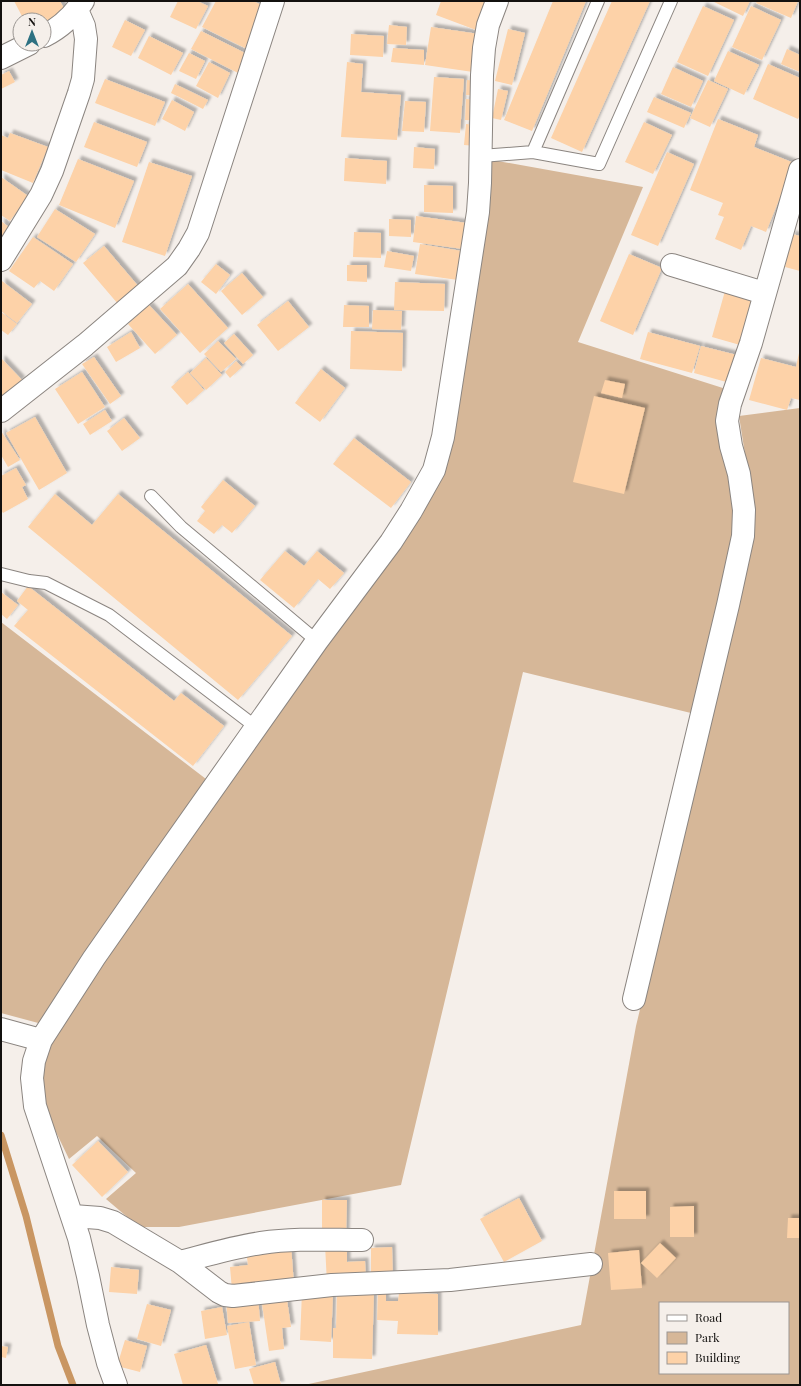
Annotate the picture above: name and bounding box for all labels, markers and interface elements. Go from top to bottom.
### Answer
north arrow [12,12,52,52]
text: N [28,14,36,29]
legend [659,1302,789,1374]
text: Road [695,1309,722,1325]
text: Park [695,1329,720,1345]
text: Building [695,1349,741,1365]

